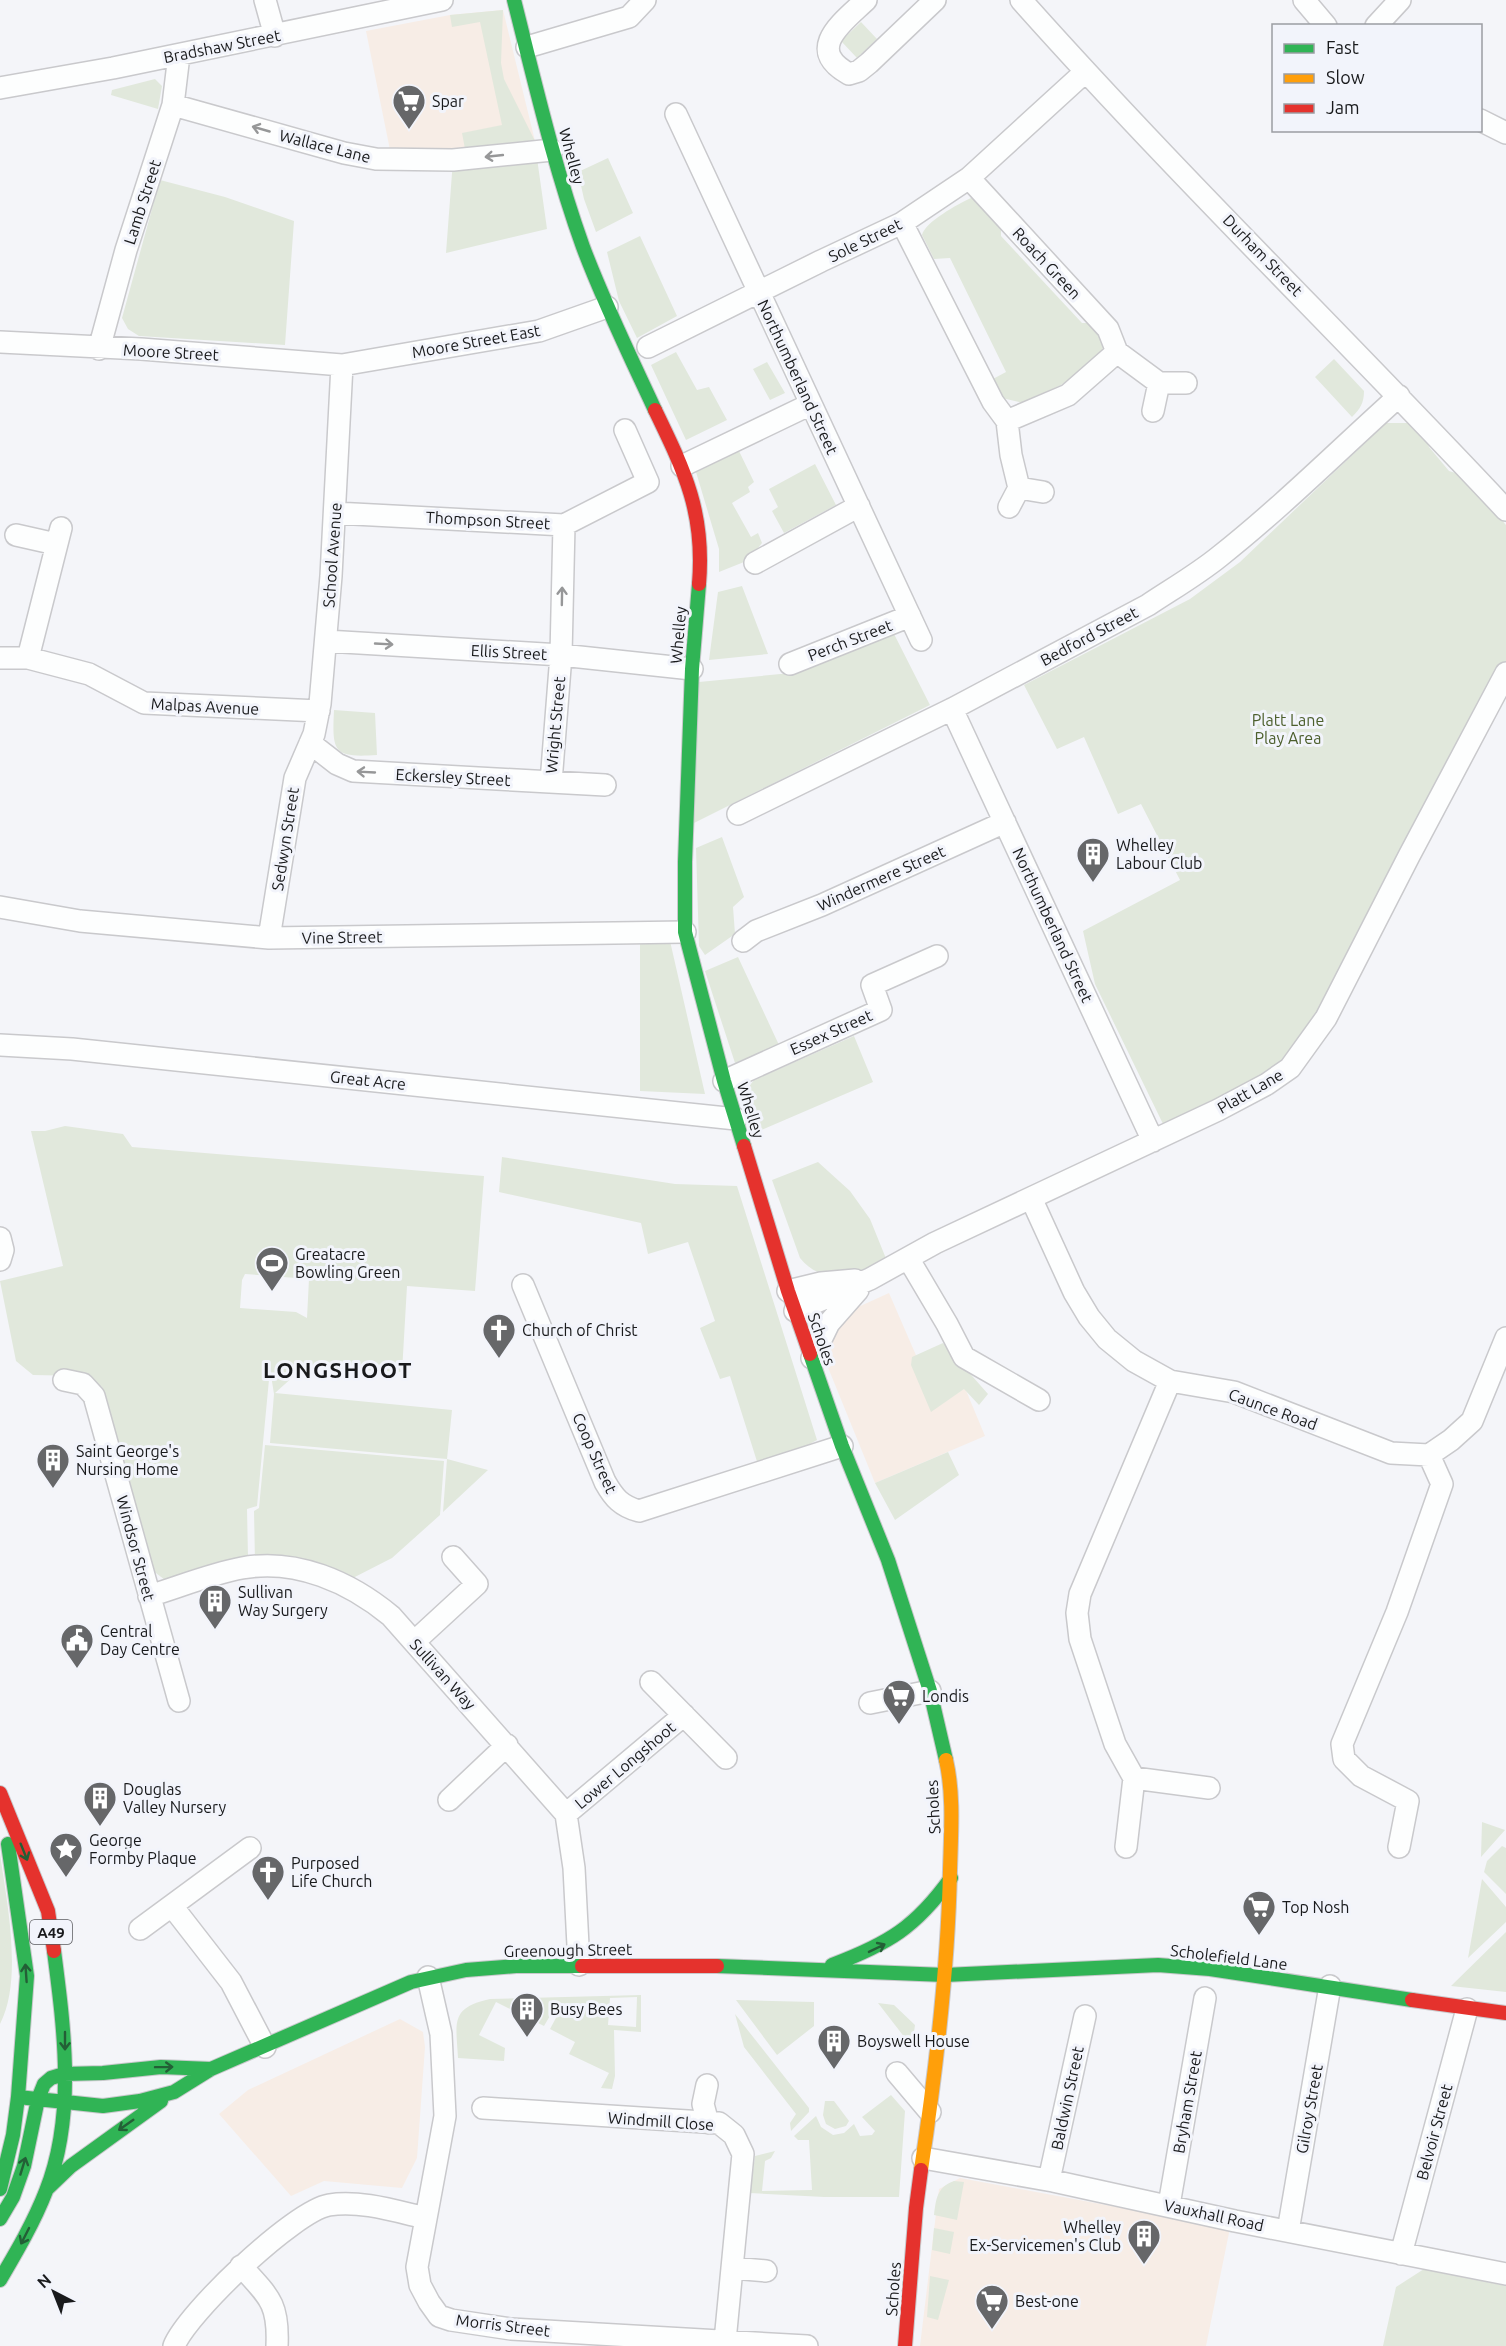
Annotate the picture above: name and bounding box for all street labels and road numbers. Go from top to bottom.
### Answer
street label: Bradshaw Street [162,26,283,66]
street label: Wallace Lane [277,126,373,166]
street label: Whelley [556,126,588,186]
street label: Lamb Street [120,157,164,247]
street label: Durham Street [1220,211,1307,300]
street label: Sole Street [826,214,905,265]
street label: Roach Green [1009,224,1085,302]
street label: Northumberland Street [754,297,842,458]
street label: Moore Street East [410,321,542,361]
street label: Moore Street [123,341,220,364]
street label: School Avenue [319,502,345,608]
street label: Thompson Street [425,508,551,532]
street label: Bedford Street [1037,602,1141,669]
street label: Whelley [667,605,690,665]
street label: Perch Street [805,615,895,664]
street label: Ellis Street [470,641,548,663]
street label: Wright Street [542,675,568,774]
street label: Malpas Avenue [150,694,260,718]
street label: Eckersley Street [395,765,512,789]
street label: Sedwyn Street [268,785,302,892]
street label: Windermere Street [814,841,948,914]
street label: Northumberland Street [1009,845,1097,1006]
street label: Vine Street [301,927,383,947]
street label: Essex Street [787,1006,876,1058]
street label: Platt Lane [1214,1065,1286,1117]
street label: Great Acre [329,1067,407,1093]
street label: Whelley [734,1080,768,1140]
street label: Scholes [805,1310,839,1368]
street label: Caunce Road [1226,1385,1320,1433]
street label: Coop Street [569,1410,621,1497]
street label: Windsor Street [113,1493,159,1603]
street label: Sullivan Way [407,1635,480,1713]
street label: Lower Longshoot [571,1717,679,1812]
street label: Scholes [923,1779,943,1835]
road number: A49 [30,1920,72,1944]
street label: Greenough Street [504,1940,633,1960]
street label: Scholefield Lane [1169,1941,1289,1973]
street label: Baldwin Street [1047,2044,1087,2152]
street label: Bryham Street [1169,2049,1205,2155]
street label: Gilroy Street [1292,2062,1326,2155]
street label: Belvoir Street [1413,2081,1456,2182]
street label: Windmill Close [607,2108,715,2134]
street label: Vauxhall Road [1162,2196,1266,2234]
street label: Scholes [882,2261,904,2317]
street label: Morris Street [455,2310,552,2340]

